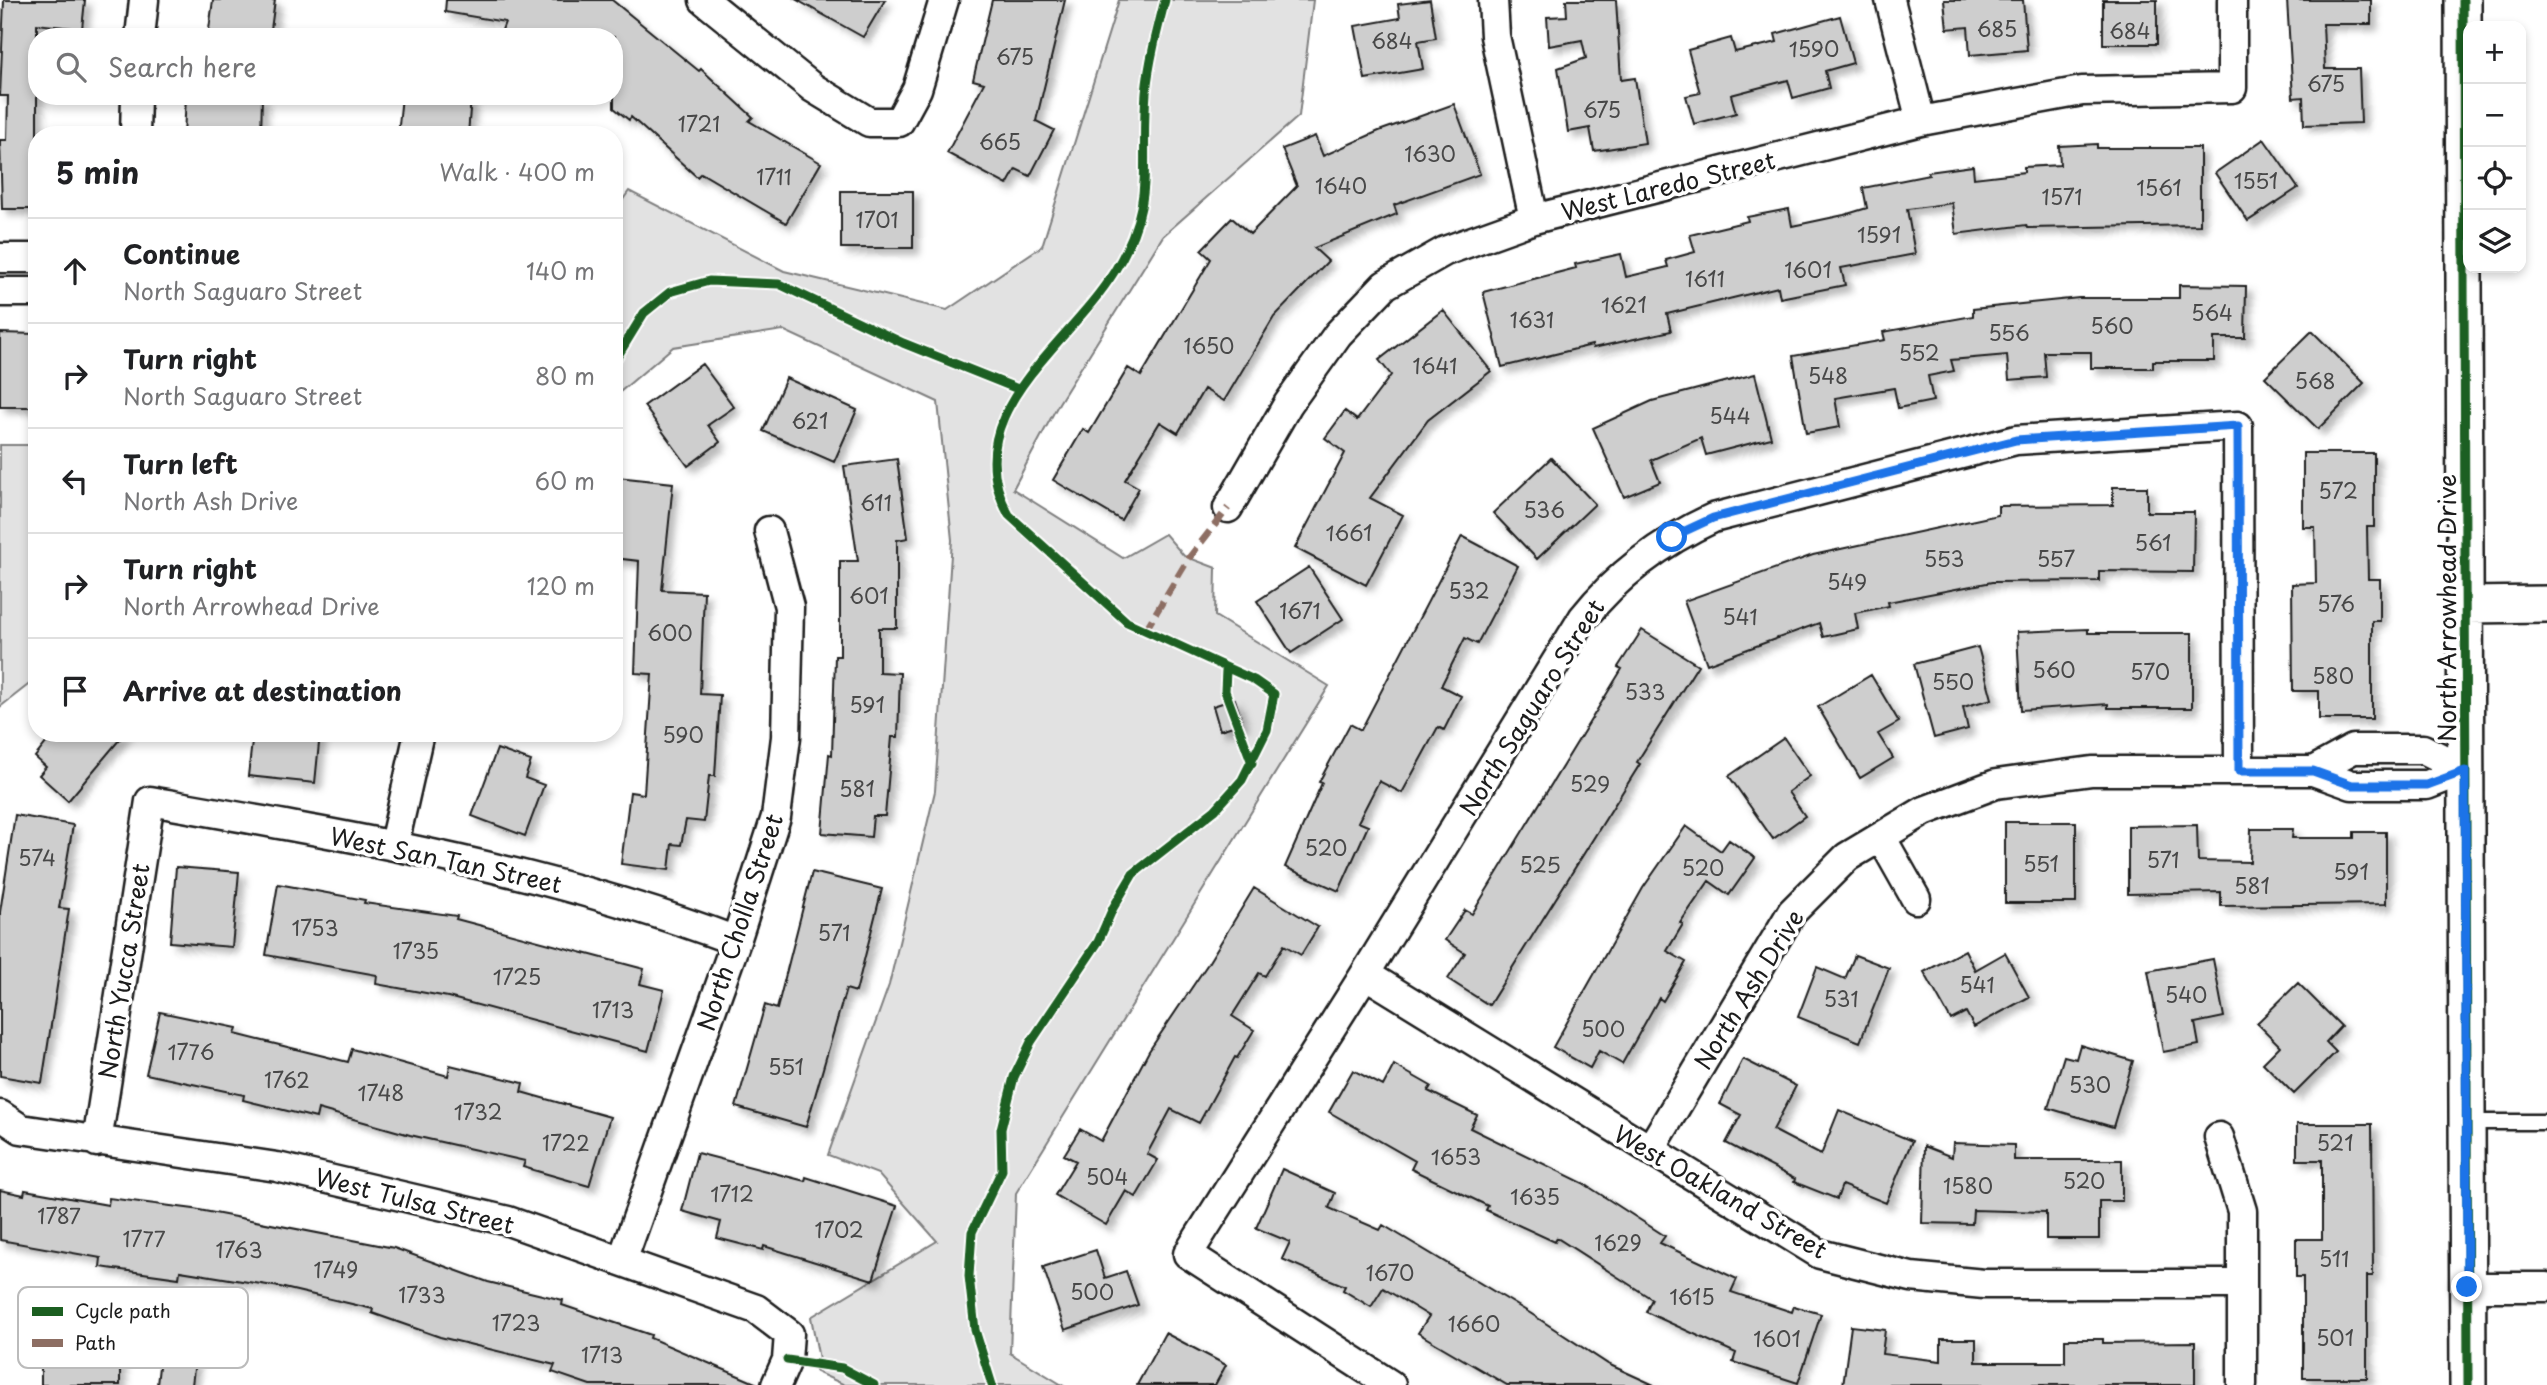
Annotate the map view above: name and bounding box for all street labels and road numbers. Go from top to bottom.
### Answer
street label: West Laredo Street [1557,141,1779,229]
street label: North Arrowhead Drive [2428,474,2464,742]
street label: North Saguaro Street [1450,591,1612,822]
street label: North Cholla Street [687,809,791,1035]
street label: West San Tan Street [327,817,565,901]
street label: North Yucca Street [88,861,158,1081]
street label: North Ash Drive [1684,902,1812,1076]
street label: West Oakland Street [1607,1115,1835,1267]
street label: West Tulsa Street [312,1158,519,1242]

